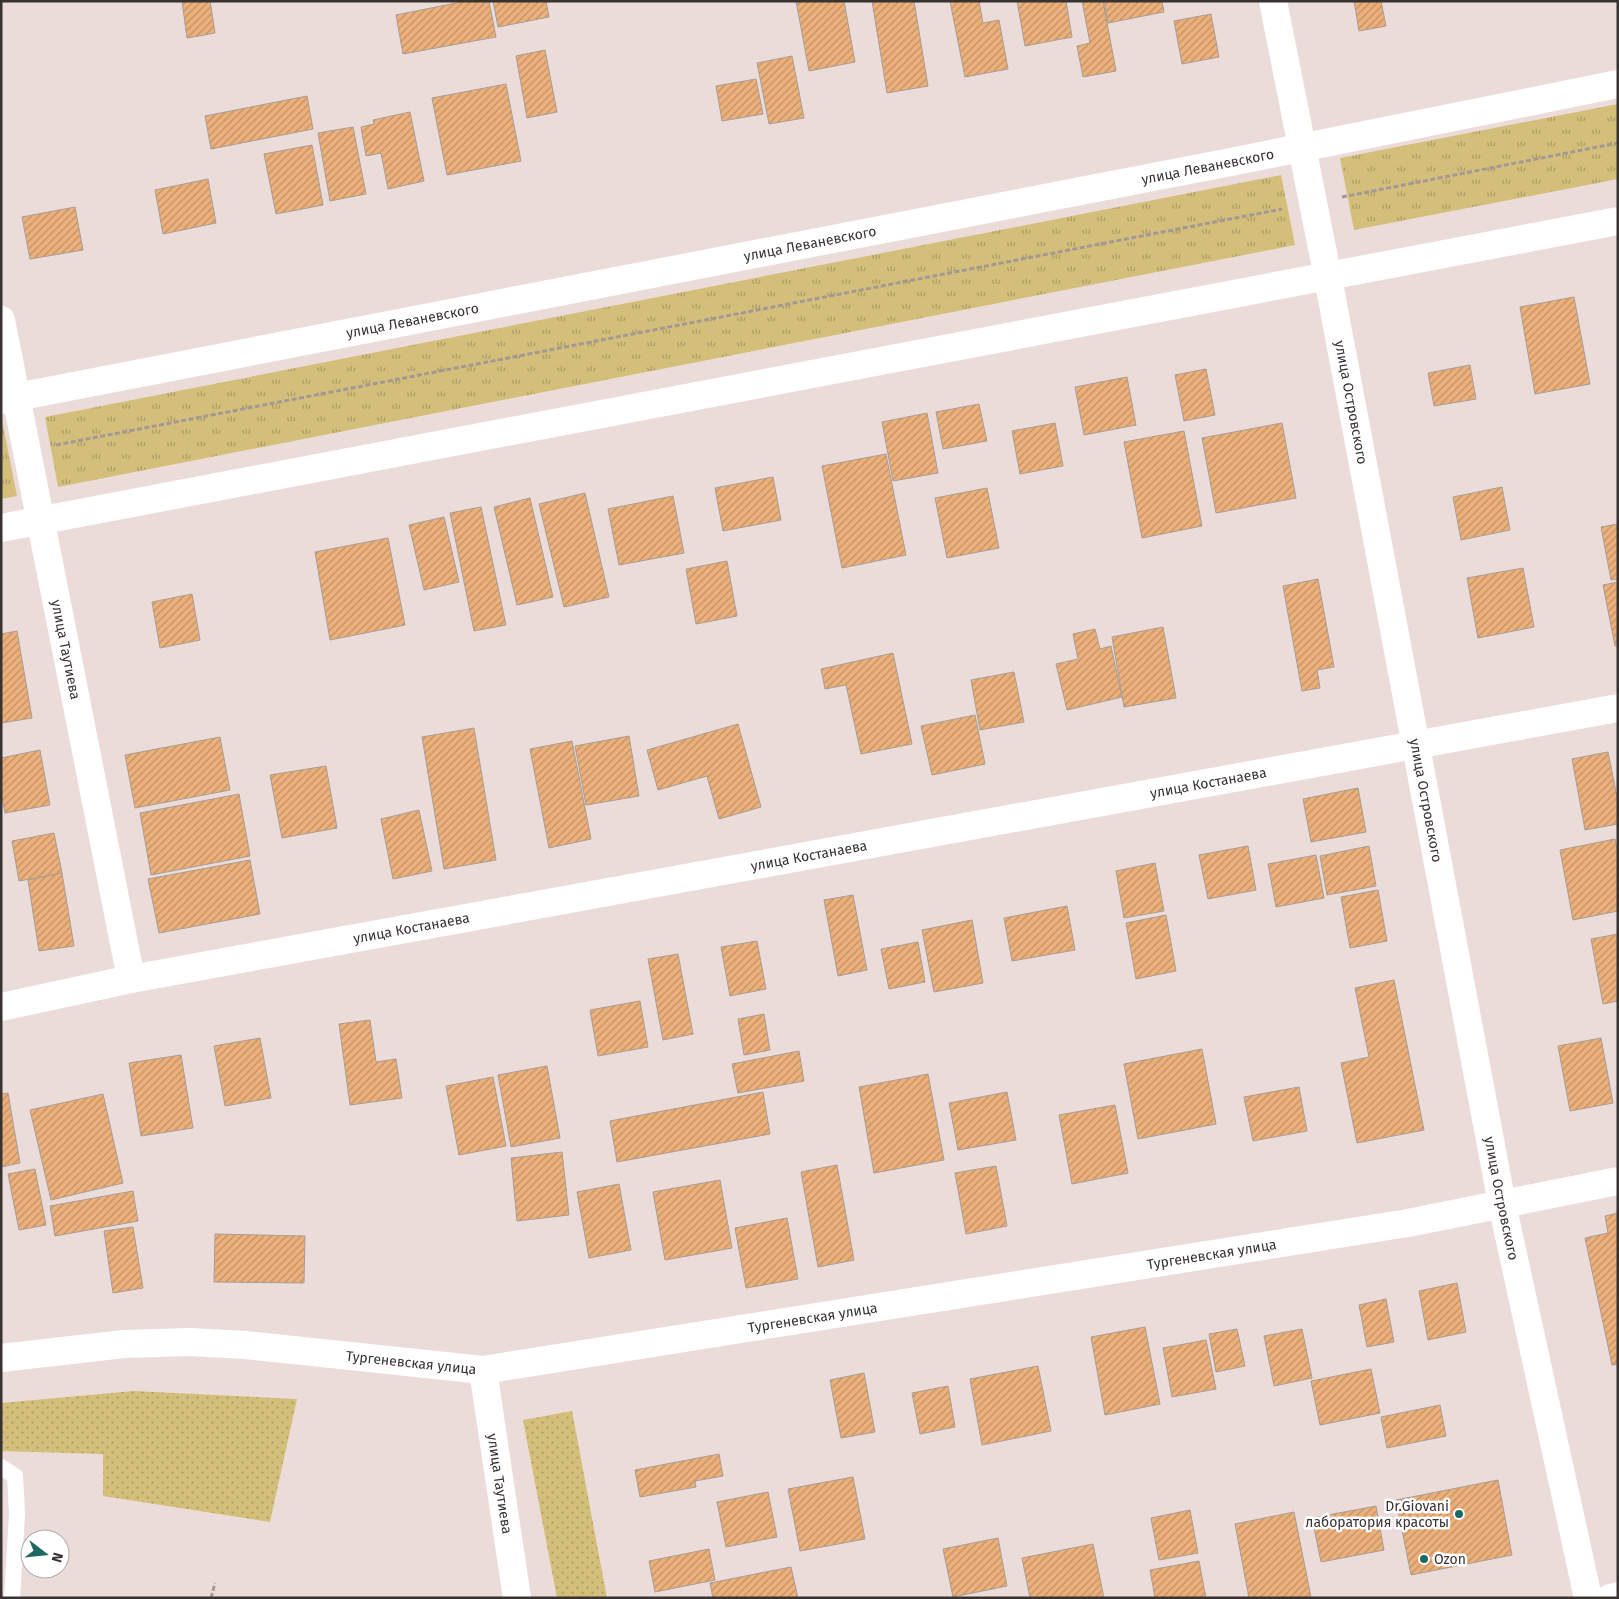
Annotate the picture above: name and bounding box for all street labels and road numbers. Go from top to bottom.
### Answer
street label: улица Леваневского [1140,145,1275,188]
street label: улица Леваневского [742,222,878,265]
street label: улица Леваневского [345,299,480,342]
street label: улица Островского [1331,339,1371,466]
street label: улица Таутиева [48,598,84,701]
street label: улица Островского [1406,737,1446,864]
street label: улица Костанаева [1149,764,1268,802]
street label: улица Костанаева [749,837,868,874]
street label: улица Костанаева [352,909,471,947]
street label: улица Островского [1481,1135,1523,1262]
street label: Тургеневская улица [1146,1236,1278,1273]
street label: Тургеневская улица [747,1299,879,1336]
street label: Тургеневская улица [345,1347,477,1378]
street label: улица Таутиева [484,1432,516,1535]

